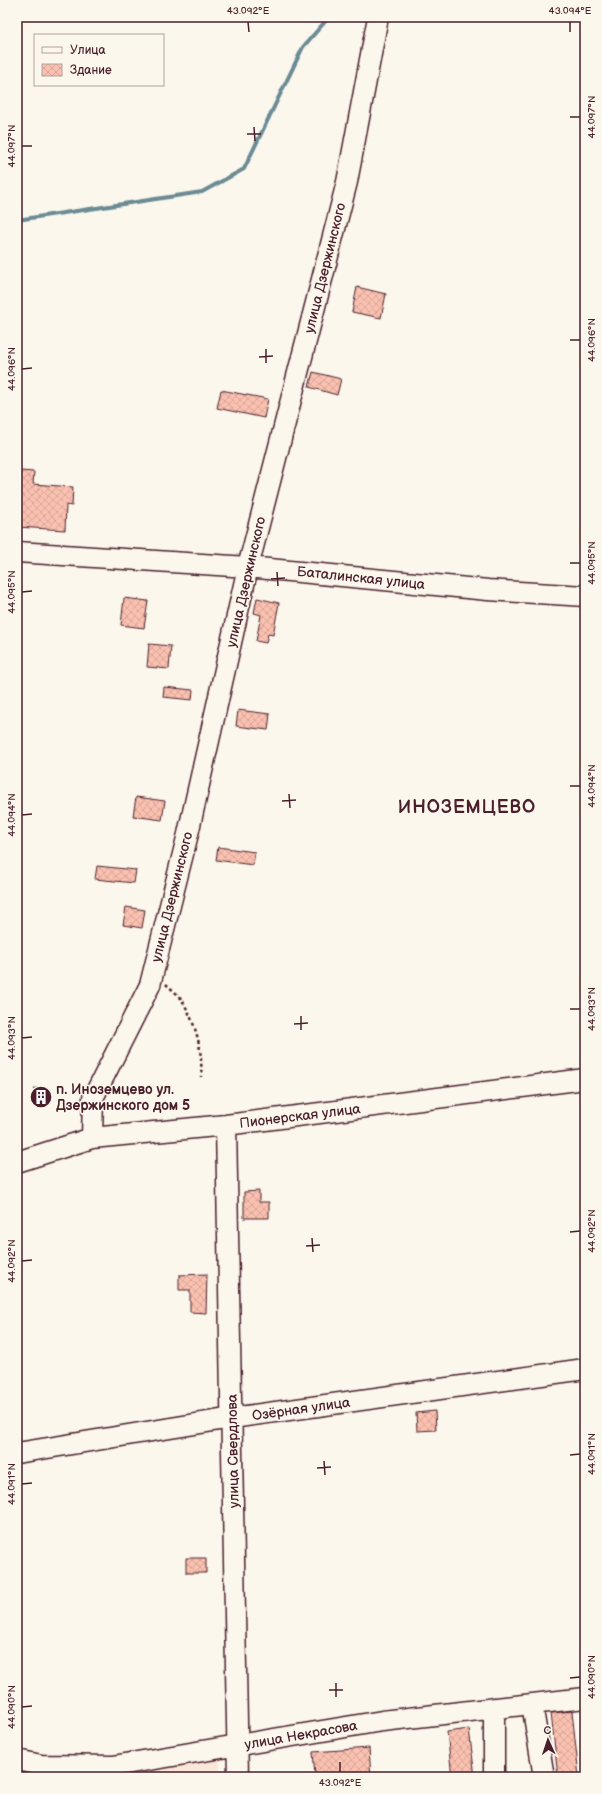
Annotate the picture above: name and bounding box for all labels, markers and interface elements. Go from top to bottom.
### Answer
text: 43.092°E [227,5,270,17]
text: 43.094°E [549,5,592,17]
legend [34,34,164,86]
text: Улица [70,43,106,58]
text: Здание [70,63,112,78]
text: 44.097°N [586,96,598,138]
text: 44.097°N [6,125,18,167]
street label: улица Дзержинского [301,201,349,335]
text: 44.096°N [586,318,598,362]
text: 44.096°N [6,347,18,391]
street label: улица Дзержинского [223,515,269,649]
text: 44.095°N [586,541,598,585]
street label: Баталинская улица [296,563,427,593]
text: 44.095°N [6,570,18,614]
text: 44.094°N [586,764,598,808]
text: 44.094°N [6,793,18,837]
district label: ИНОЗЕМЦЕВО [398,797,536,818]
street label: улица Дзержинского [148,830,196,964]
text: 44.093°N [586,987,598,1031]
text: 44.093°N [6,1016,18,1060]
place label: п. Иноземцево ул. Дзержинского дом 5 [56,1081,190,1114]
building icon: п. Иноземцево ул. Дзержинского дом 5 [28,1084,54,1110]
street label: Пионерская улица [238,1100,362,1132]
text: 44.092°N [586,1209,598,1253]
text: 44.092°N [6,1239,18,1283]
street label: улица Свердлова [223,1393,242,1508]
street label: Озёрная улица [251,1394,352,1424]
text: 44.091°N [586,1433,598,1475]
text: 44.091°N [6,1463,18,1505]
text: 44.090°N [586,1655,598,1699]
text: 44.090°N [6,1685,18,1729]
street label: улица Некрасова [243,1717,359,1753]
north arrow [528,1720,568,1760]
text: С [543,1724,552,1737]
text: 43.092°E [319,1777,362,1789]

